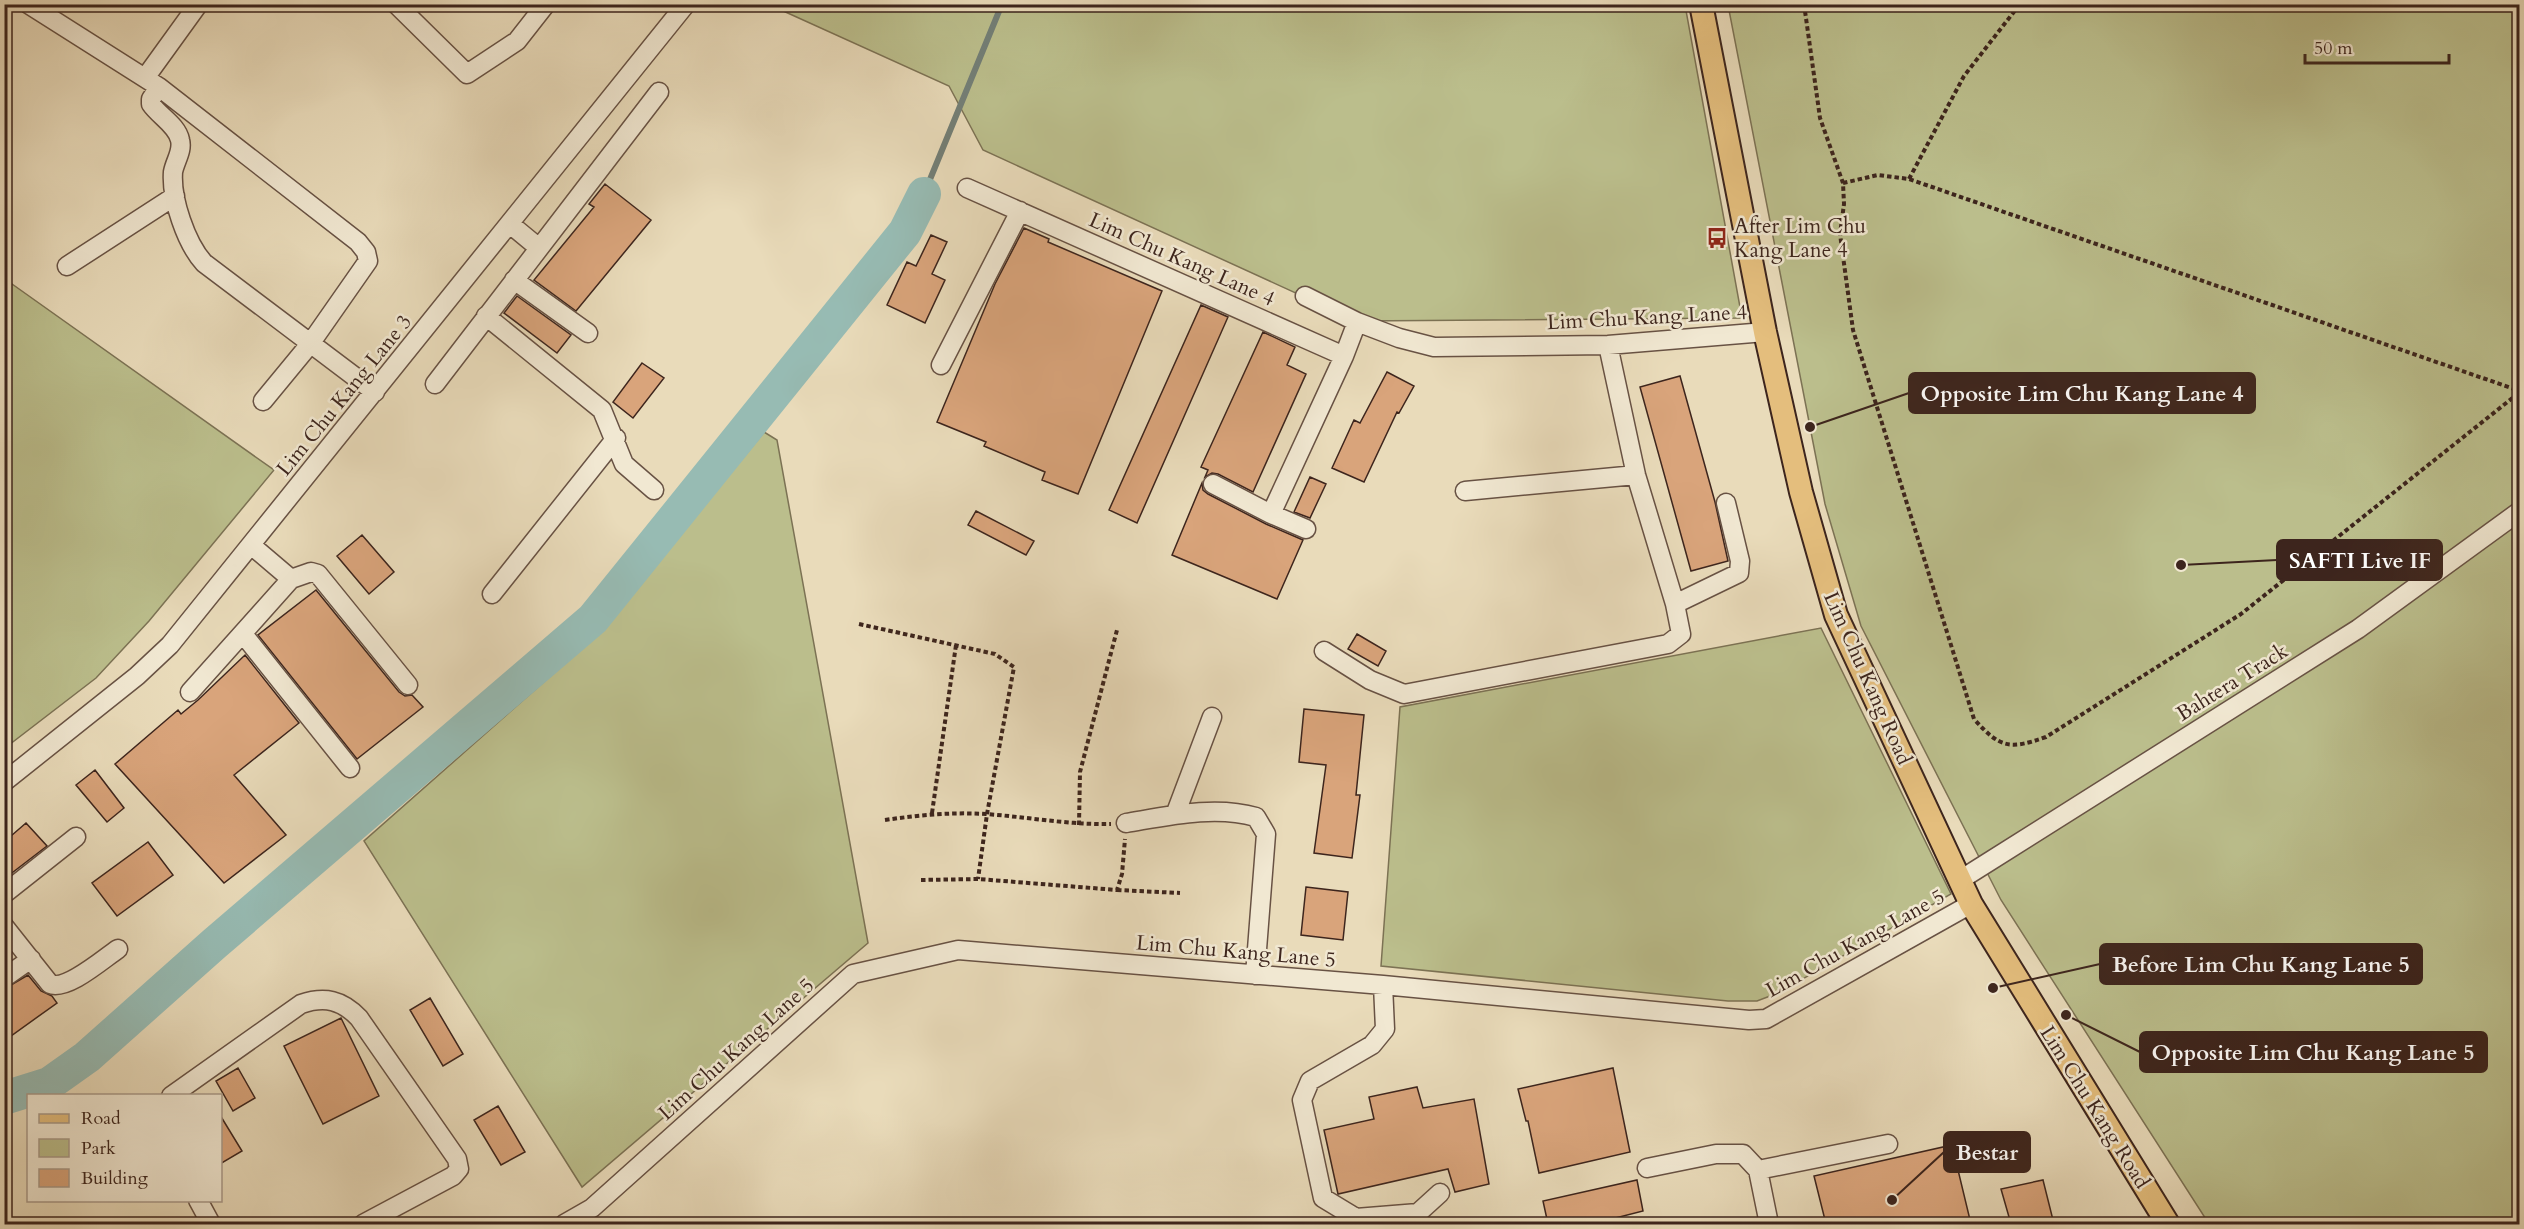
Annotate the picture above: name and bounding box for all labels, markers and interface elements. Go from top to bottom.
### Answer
scale bar [2305,27,2449,65]
text: 50 m [2314,36,2353,61]
street label: Lim Chu Kang Lane 4 [1084,205,1279,314]
place label: After Lim Chu Kang Lane 4 [1734,212,1866,265]
bus stop icon: After Lim Chu Kang Lane 4 [1705,226,1729,250]
street label: Lim Chu Kang Lane 4 [1546,298,1748,337]
street label: Lim Chu Kang Lane 3 [270,308,419,482]
callout: Opposite Lim Chu Kang Lane 4 [1909,373,2255,413]
text: Opposite Lim Chu Kang Lane 4 [1921,379,2243,409]
callout: SAFTI Live IF [2277,540,2442,580]
text: SAFTI Live IF [2289,546,2431,576]
street label: Lim Chu Kang Road [1816,587,1919,770]
street label: Bahtera Track [2171,636,2294,728]
street label: Lim Chu Kang Lane 5 [1761,882,1950,1005]
street label: Lim Chu Kang Lane 5 [1135,928,1337,975]
callout: Before Lim Chu Kang Lane 5 [2100,944,2422,984]
text: Before Lim Chu Kang Lane 5 [2112,950,2410,980]
street label: Lim Chu Kang Lane 5 [652,972,821,1127]
street label: Lim Chu Kang Road [2033,1020,2156,1194]
callout: Opposite Lim Chu Kang Lane 5 [2140,1032,2487,1072]
text: Opposite Lim Chu Kang Lane 5 [2152,1038,2474,1068]
legend [27,1094,222,1202]
text: Road [81,1106,121,1131]
callout: Bestar [1944,1132,2030,1172]
text: Park [81,1136,116,1161]
text: Bestar [1956,1138,2018,1168]
text: Building [81,1166,149,1191]

